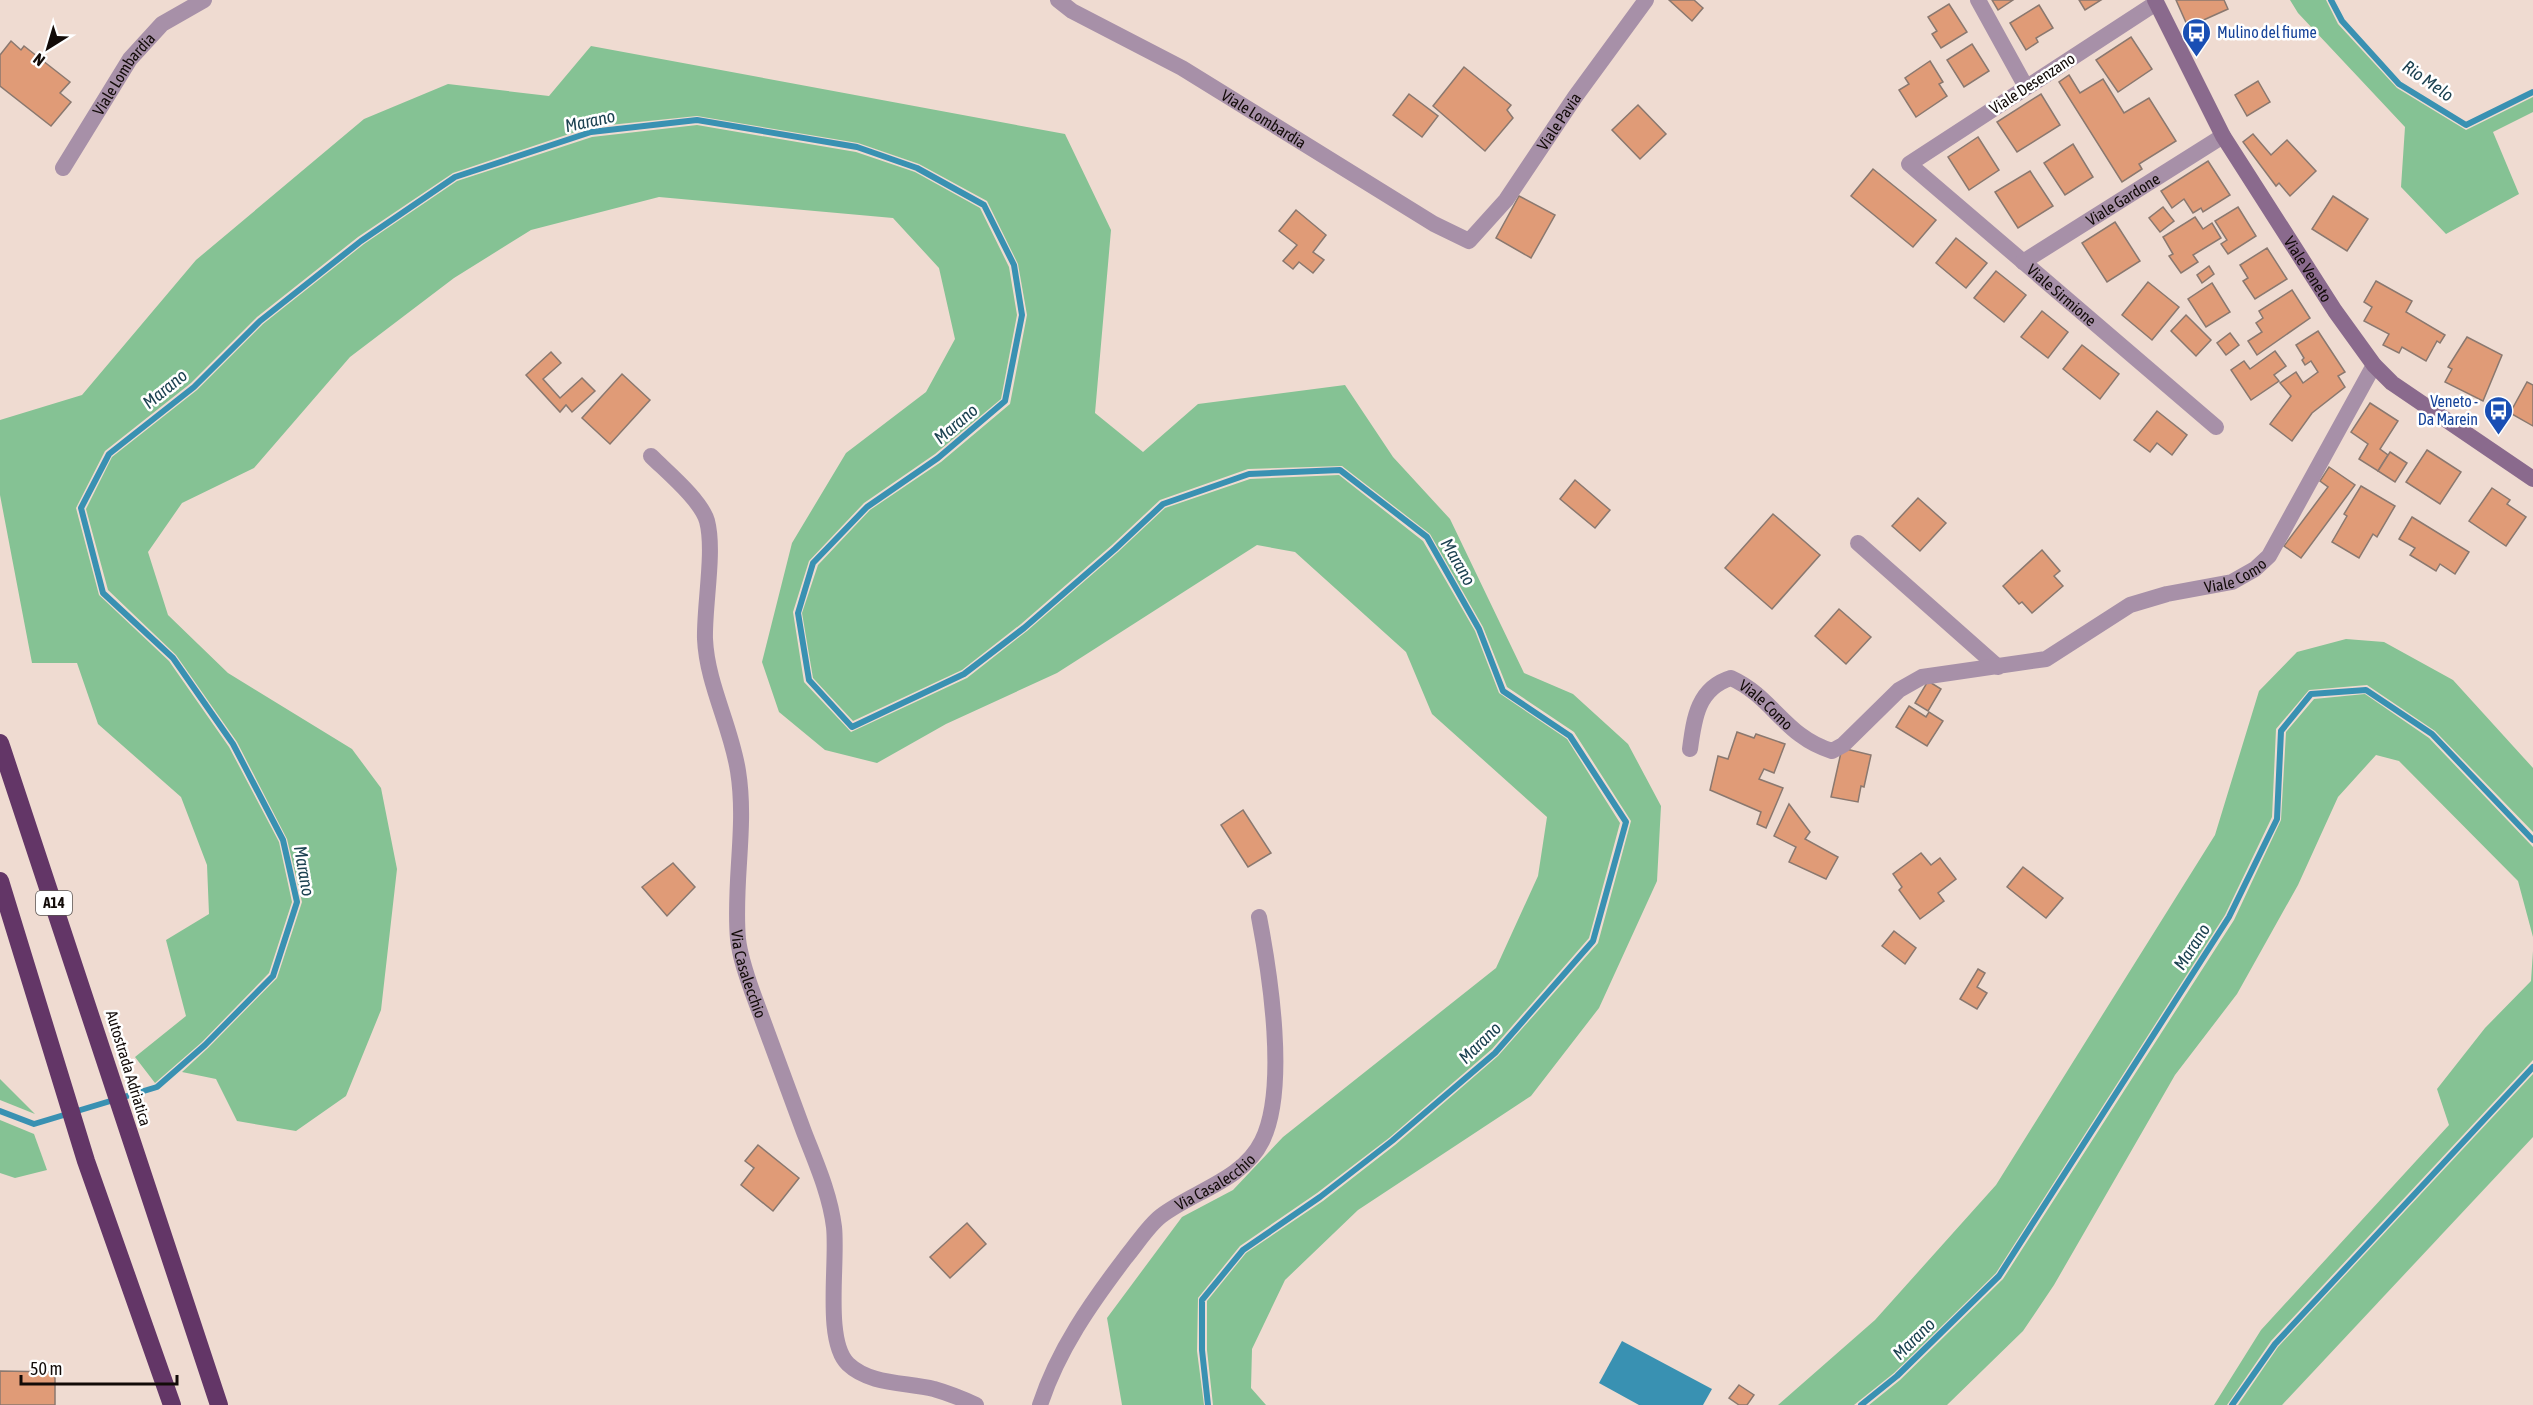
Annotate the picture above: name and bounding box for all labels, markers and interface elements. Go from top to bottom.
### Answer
bus stop icon: Mulino del fiume [2180,16,2212,58]
north arrow [18,18,78,78]
place label: Mulino del fiume [2217,23,2317,41]
street label: Viale Lombardia [89,29,158,118]
street label: Viale Desenzano [1986,49,2078,117]
text: N [30,50,48,70]
water label: Rio Melo [2399,56,2458,106]
street label: Viale Lombardia [1218,86,1310,152]
street label: Viale Pavia [1533,89,1584,153]
water label: Marano [563,105,617,136]
street label: Viale Gardone [2083,169,2163,229]
street label: Viale Veneto [2281,233,2336,305]
street label: Viale Sirmione [2023,260,2100,330]
water label: Marano [138,364,191,413]
place label: Veneto - Da Marein [2418,392,2478,428]
bus stop icon: Veneto - Da Marein [2483,394,2515,436]
water label: Marano [929,399,982,448]
water label: Marano [1437,535,1480,589]
street label: Viale Como [2203,554,2270,596]
street label: Viale Como [1736,676,1797,733]
water label: Marano [290,844,319,898]
road number: A14 [36,891,72,915]
water label: Marano [2169,920,2214,974]
street label: Via Casalecchio [728,929,770,1020]
street label: Autostrada Adriatica [103,1008,155,1128]
water label: Marano [1454,1017,1505,1068]
street label: Via Casalecchio [1172,1150,1259,1214]
water label: Marano [1888,1313,1939,1364]
scale bar [21,1348,177,1386]
text: 50 m [30,1358,62,1379]

